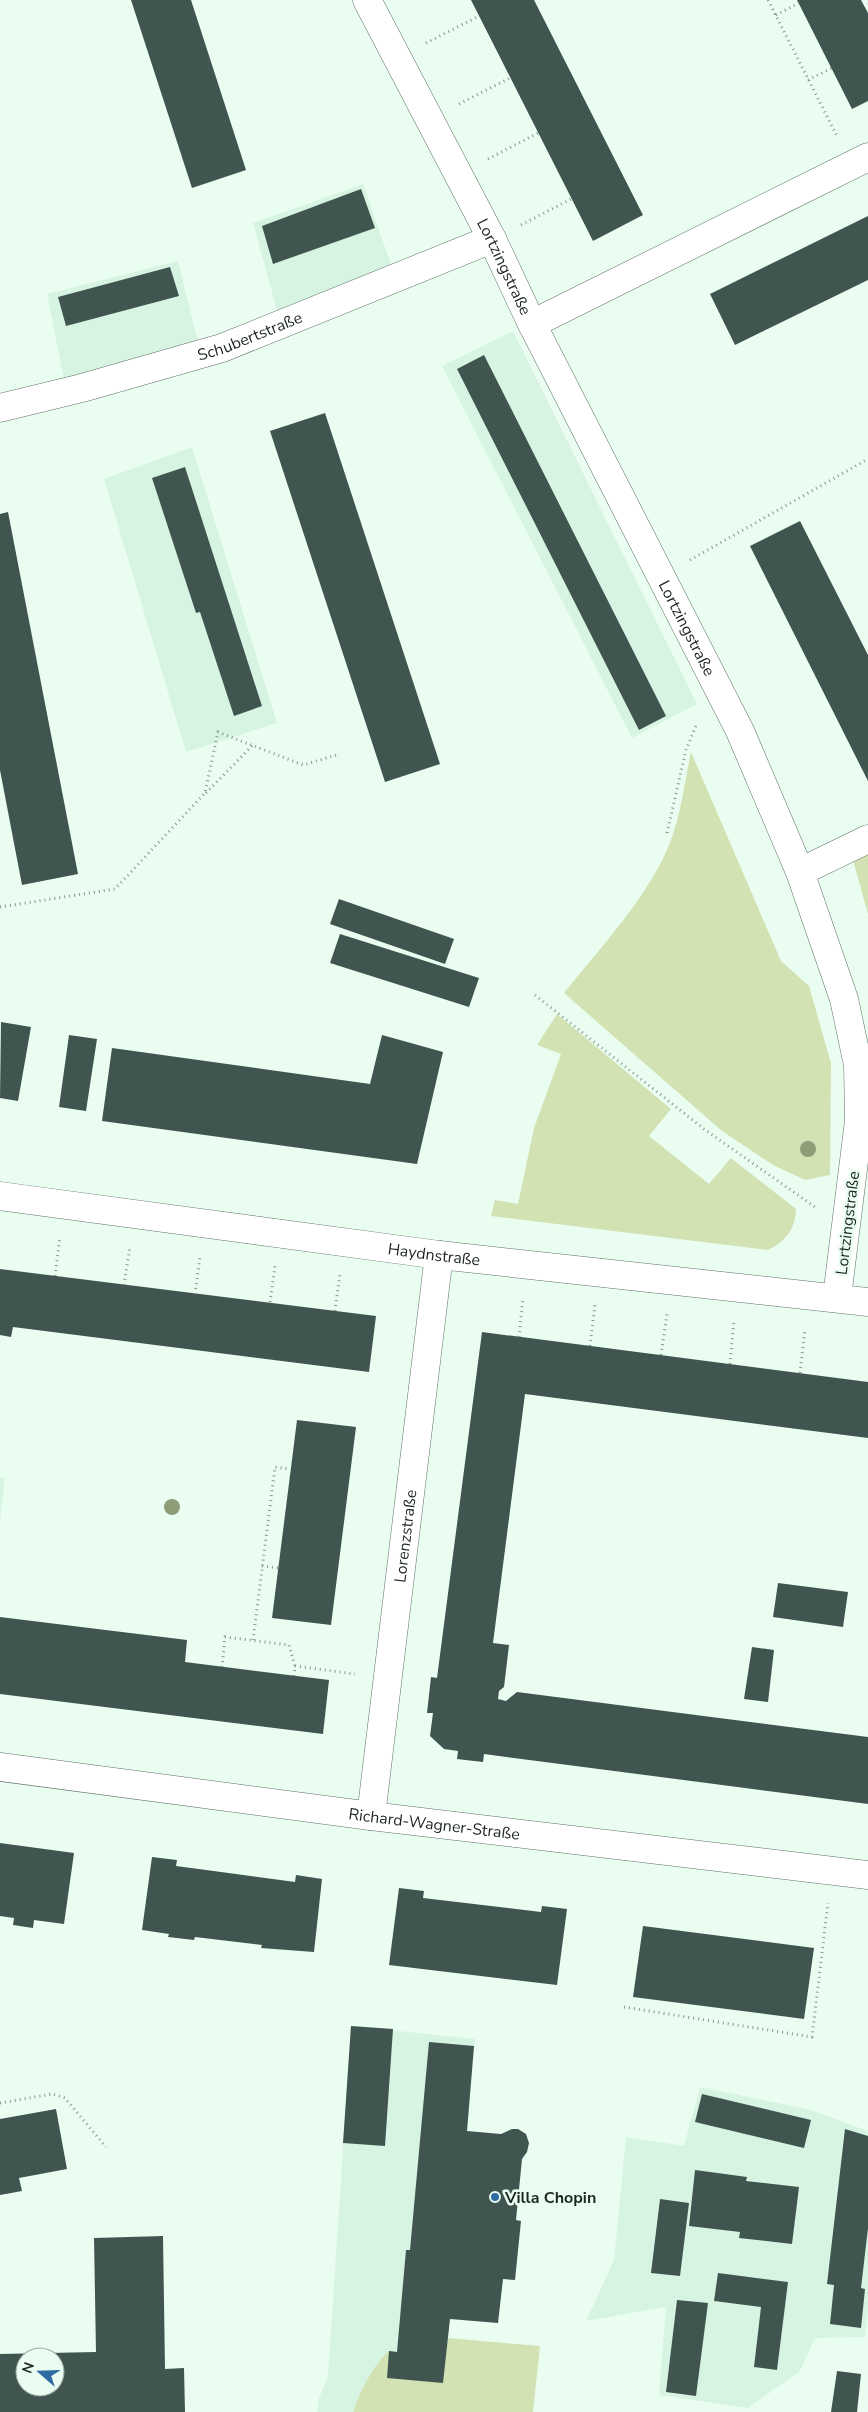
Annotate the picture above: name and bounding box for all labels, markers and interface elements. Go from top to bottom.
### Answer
street label: Lortzingstraße [471,215,536,319]
street label: Schubertstraße [195,307,306,367]
street label: Lortzingstraße [653,577,720,680]
street label: Lortzingstraße [831,1170,865,1276]
street label: Haydnstraße [386,1238,481,1271]
street label: Lorenzstraße [389,1488,422,1584]
street label: Richard-Wagner-Straße [347,1803,521,1846]
place label: Villa Chopin [504,2187,596,2209]
marker: Villa Chopin [489,2191,501,2203]
north arrow [15,2347,65,2397]
text: N [18,2360,39,2376]

